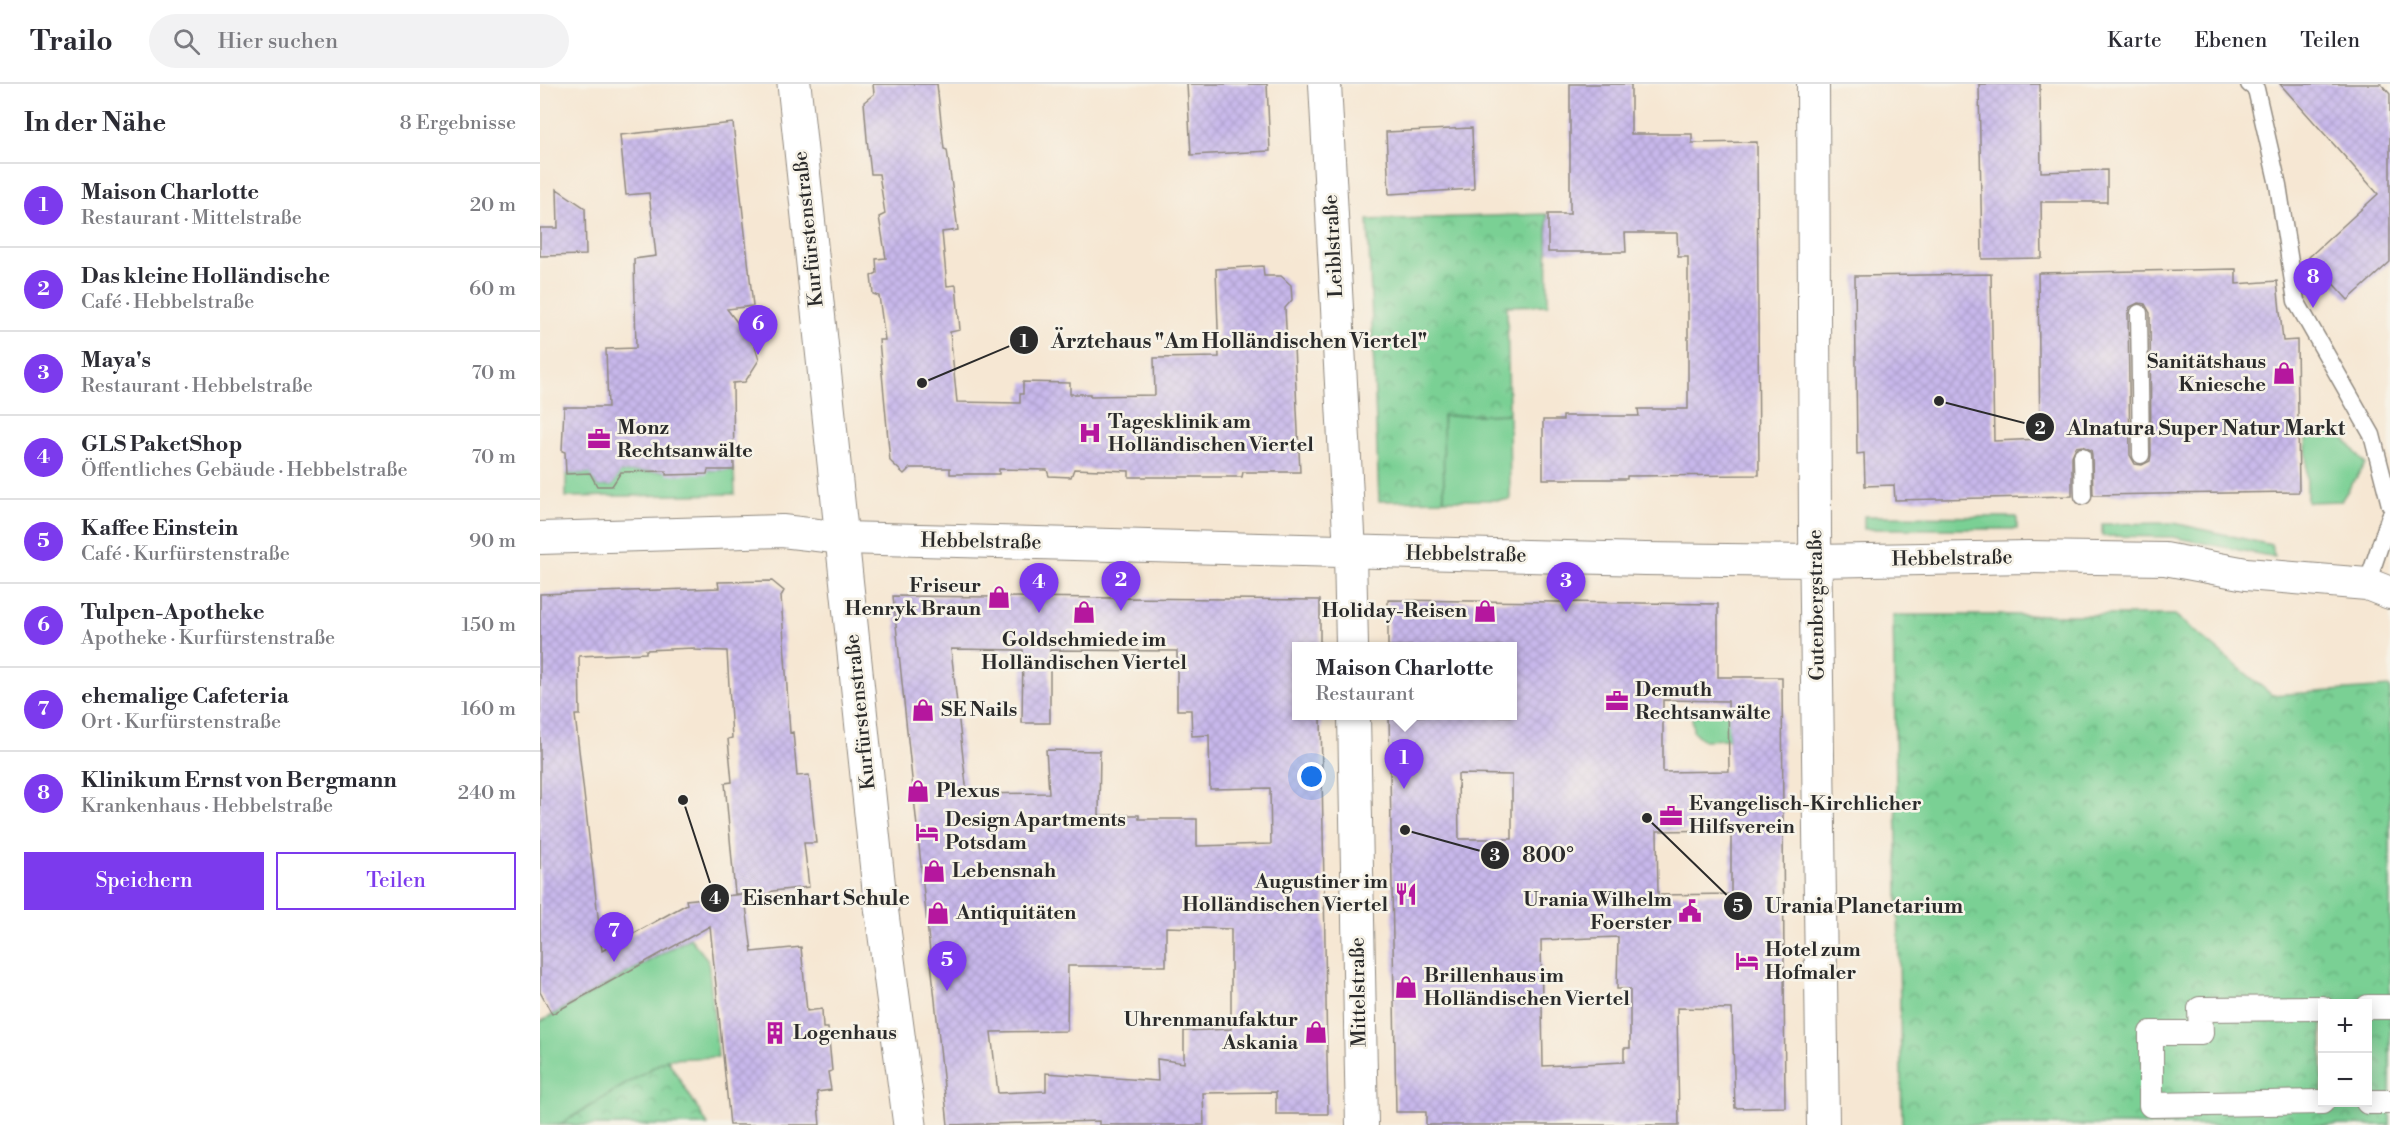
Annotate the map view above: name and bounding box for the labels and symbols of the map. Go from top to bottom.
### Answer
street label: Kurfürstenstraße [788,150,830,308]
street label: Leiblstraße [1319,194,1349,298]
pin: 8 [2294,258,2332,308]
pin: 6 [738,306,778,355]
callout: Ärztehaus "Am Holländischen Viertel" [1009,321,1439,360]
text: Ärztehaus "Am Holländischen Viertel" [1050,326,1427,355]
text: 1 [1020,330,1029,353]
place label: Sanitätshaus Kniesche [2147,350,2266,398]
shop icon: Sanitätshaus Kniesche [2271,360,2297,386]
callout: Alnatura Super Natur Markt [2025,408,2357,447]
place label: Tagesklinik am Holländischen Viertel [1108,410,1314,458]
place label: Monz Rechtsanwälte [617,416,753,464]
text: Alnatura Super Natur Markt [2066,416,2346,442]
text: 2 [2034,417,2046,440]
hospital icon: Tagesklinik am Holländischen Viertel [1077,420,1103,446]
office icon: Monz Rechtsanwälte [586,426,612,452]
street label: Hebbelstraße [920,528,1042,556]
street label: Gutenbergstraße [1803,529,1831,681]
street label: Hebbelstraße [1405,541,1527,569]
street label: Hebbelstraße [1891,545,2013,573]
pin: 2 [1102,562,1140,611]
pin: 3 [1546,562,1586,612]
pin: 4 [1020,564,1058,613]
place label: Friseur Henryk Braun [845,574,982,622]
shop icon: Friseur Henryk Braun [986,584,1012,610]
shop icon: Holiday-Reisen [1472,598,1498,624]
shop icon: Goldschmiede im Holländischen Viertel [1071,599,1097,625]
place label: Holiday-Reisen [1322,599,1468,624]
place label: Goldschmiede im Holländischen Viertel [981,628,1187,676]
street label: Kurfürstenstraße [840,633,882,791]
place label: Demuth Rechtsanwälte [1635,678,1771,726]
office icon: Demuth Rechtsanwälte [1604,688,1630,714]
shop icon: SE Nails [910,697,936,723]
place label: SE Nails [941,698,1017,723]
pin: 1 [1384,740,1424,789]
your location [1297,762,1326,791]
shop icon: Plexus [905,778,931,804]
place label: Plexus [936,779,1000,804]
place label: Evangelisch-Kirchlicher Hilfsverein [1689,792,1922,840]
office icon: Evangelisch-Kirchlicher Hilfsverein [1658,803,1684,829]
place label: Design Apartments Potsdam [945,808,1126,856]
hotel icon: Design Apartments Potsdam [914,819,940,845]
callout: 800° [1480,835,1586,874]
text: 800° [1522,843,1574,869]
text: 3 [1490,844,1501,867]
shop icon: Lebensnah [921,858,947,884]
place label: Lebensnah [952,859,1057,884]
place label: Augustiner im Holländischen Viertel [1182,870,1388,918]
callout: Eisenhart Schule [700,878,922,917]
restaurant icon: Augustiner im Holländischen Viertel [1393,881,1419,907]
text: Eisenhart Schule [742,886,910,912]
text: 4 [709,887,721,910]
callout: Urania Planetarium [1723,887,1975,926]
place label: Urania Wilhelm Foerster [1523,888,1672,936]
text: Urania Planetarium [1765,894,1963,920]
text: 5 [1732,895,1744,918]
public building icon: Urania Wilhelm Foerster [1677,898,1703,924]
shop icon: Antiquitäten [925,900,951,926]
place label: Antiquitäten [955,901,1077,926]
pin: 7 [594,912,634,962]
street label: Mittelstraße [1346,937,1372,1047]
place label: Hotel zum Hofmaler [1765,938,1861,986]
pin: 5 [928,942,966,991]
hotel icon: Hotel zum Hofmaler [1734,948,1760,974]
place label: Brillenhaus im Holländischen Viertel [1424,964,1630,1012]
shop icon: Brillenhaus im Holländischen Viertel [1393,974,1419,1000]
place label: Uhrenmanufaktur Askania [1124,1008,1298,1056]
shop icon: Uhrenmanufaktur Askania [1303,1019,1329,1045]
building icon: Logenhaus [762,1020,788,1046]
place label: Logenhaus [793,1021,897,1046]

